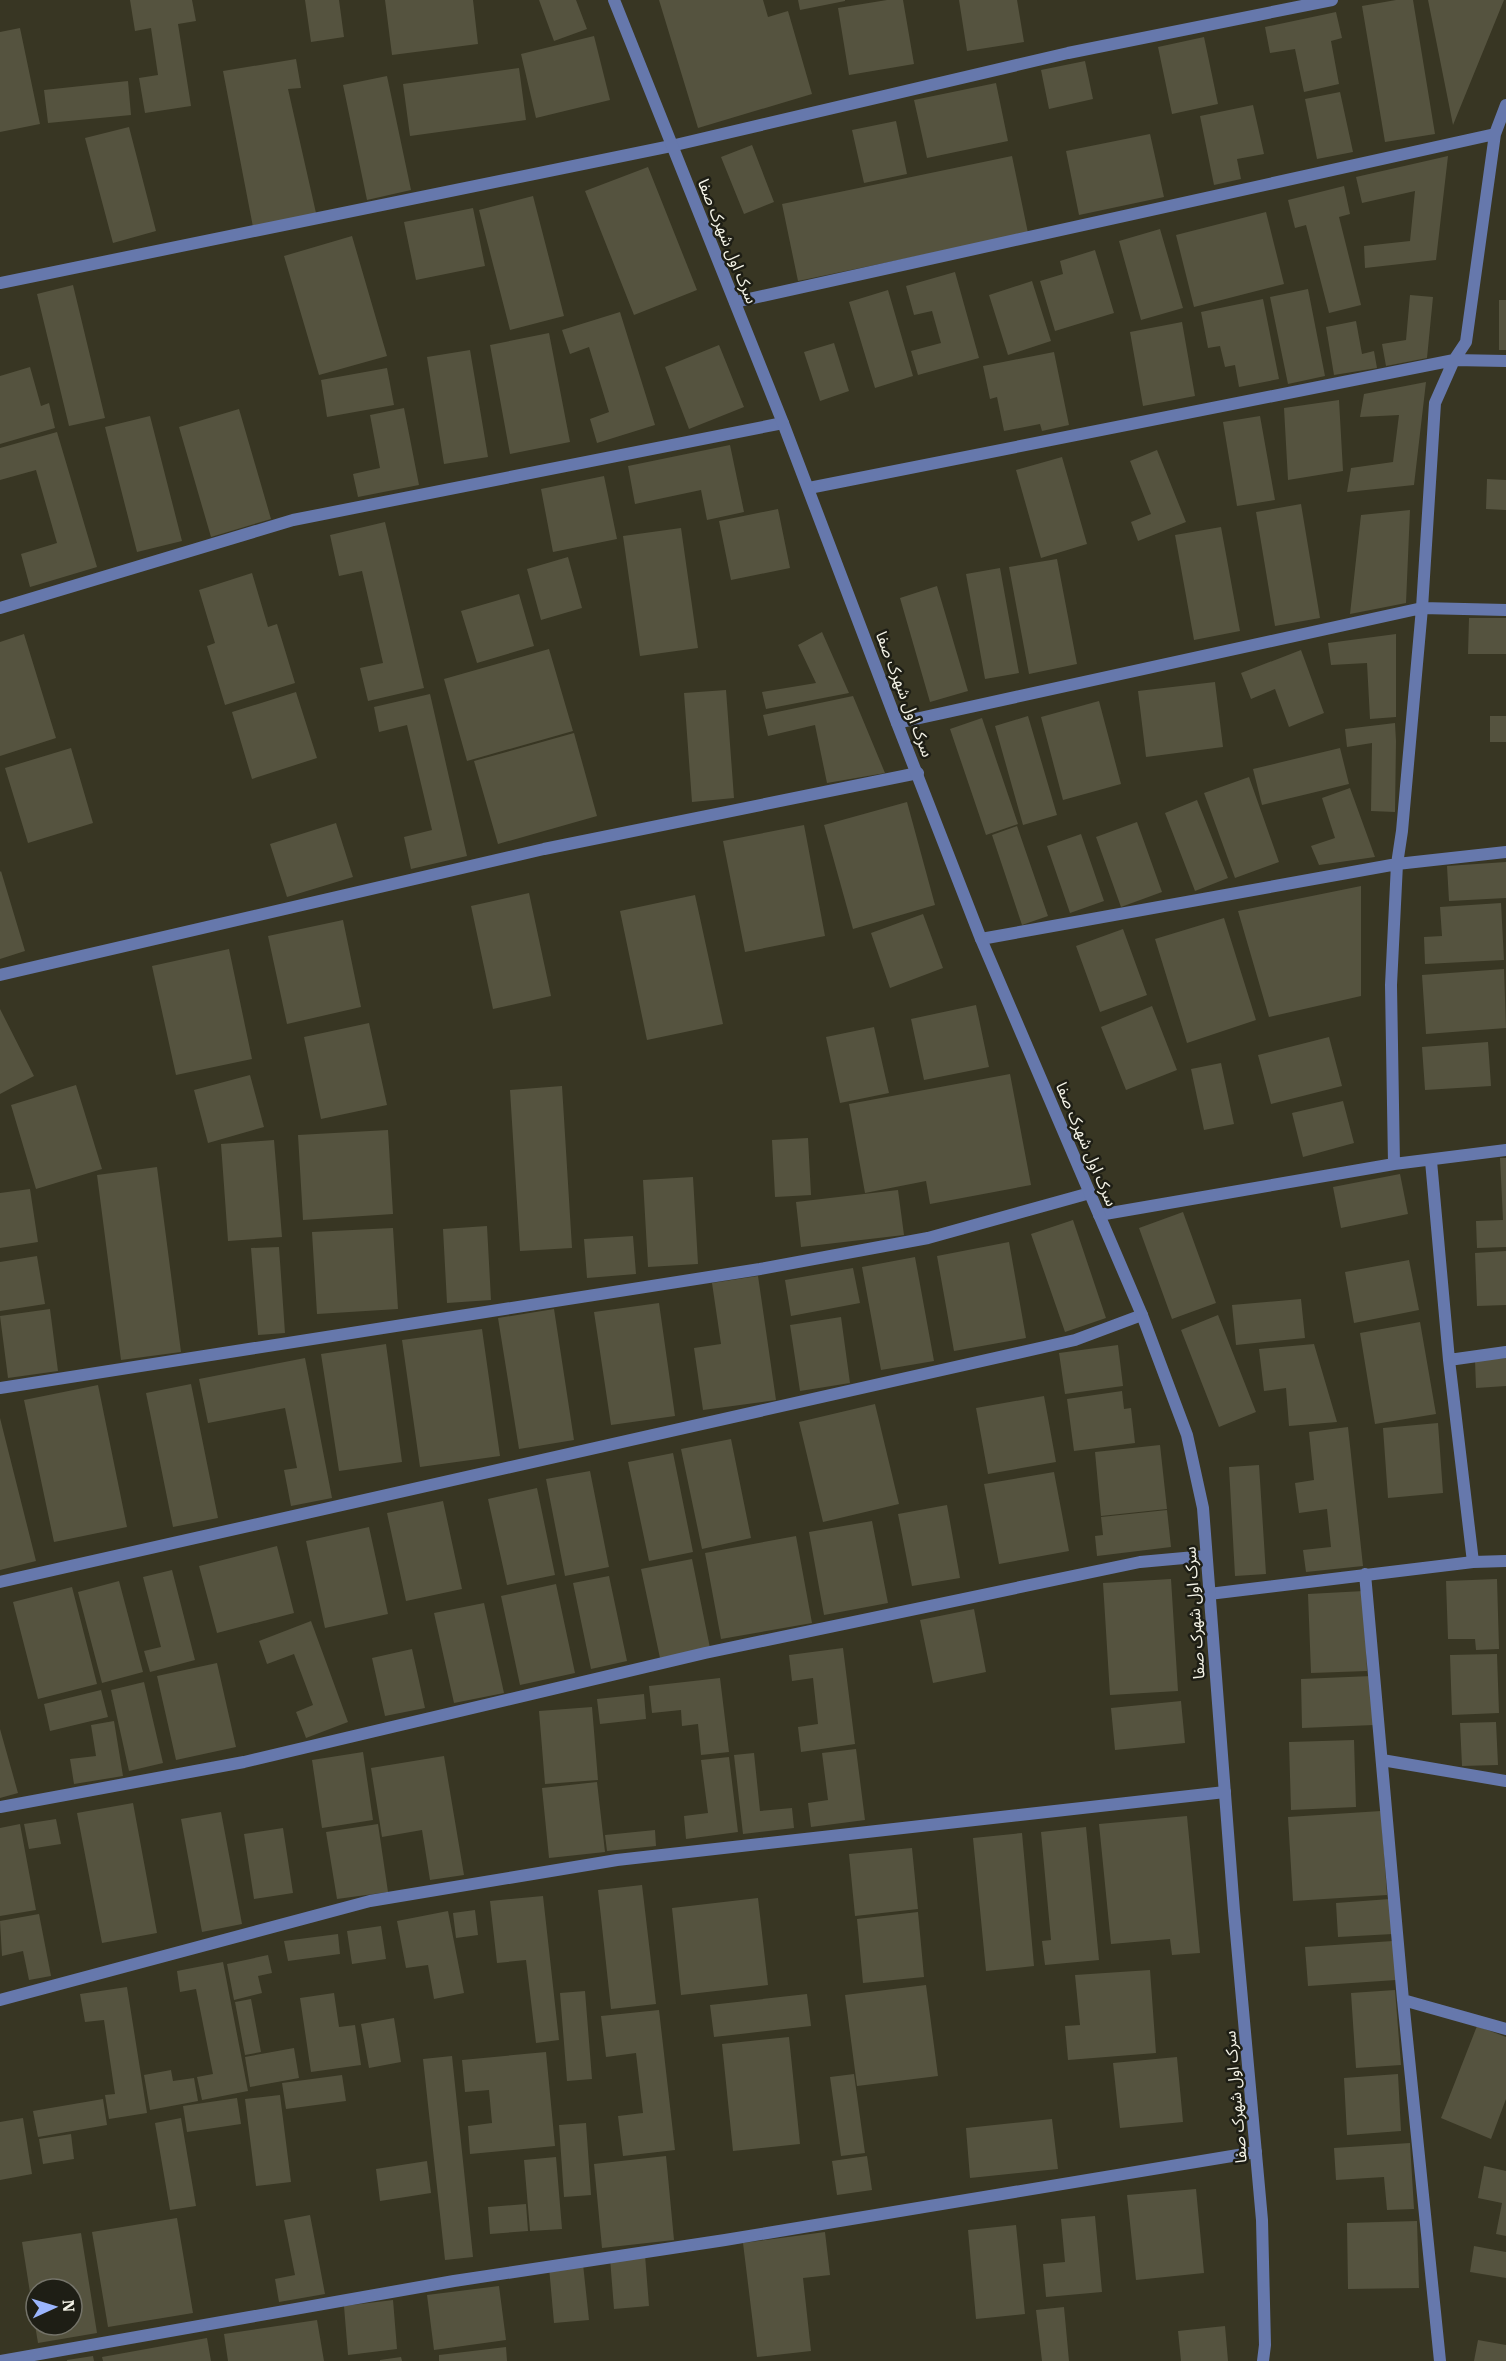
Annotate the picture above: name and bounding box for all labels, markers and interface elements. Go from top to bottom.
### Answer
street label: سرک اول شهرک صفا [693,176,762,307]
street label: سرک اول شهرک صفا [871,628,938,760]
street label: سرک اول شهرک صفا [1051,1079,1122,1209]
street label: سرک اول شهرک صفا [1179,1546,1210,1680]
street label: سرک اول شهرک صفا [1219,2030,1252,2164]
north arrow [24,2277,84,2337]
text: N [59,2299,79,2313]

